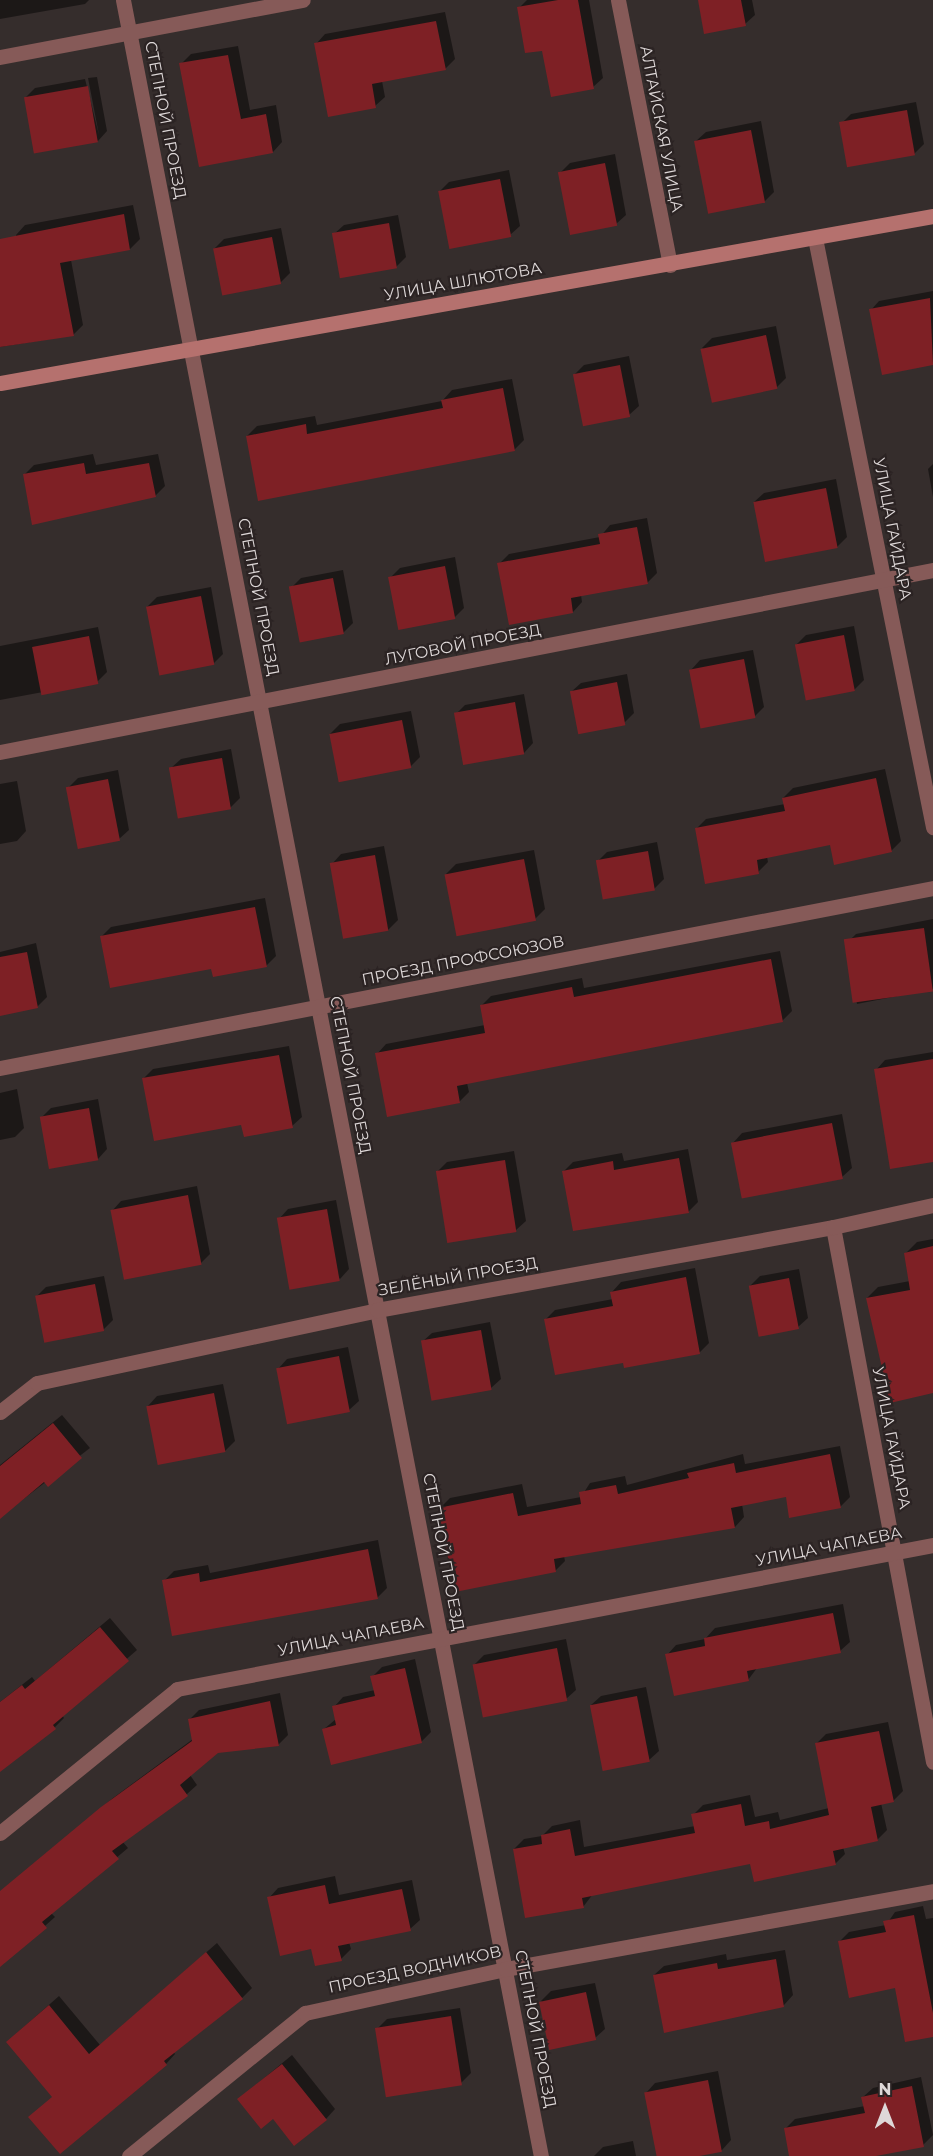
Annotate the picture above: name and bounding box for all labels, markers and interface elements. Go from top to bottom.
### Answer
street label: СТЕПНОЙ ПРОЕЗД [140,40,190,200]
street label: АЛТАЙСКАЯ УЛИЦА [635,44,687,214]
street label: УЛИЦА ШЛЮТОВА [383,259,543,305]
street label: УЛИЦА ГАЙДАРА [869,456,915,602]
street label: СТЕПНОЙ ПРОЕЗД [233,517,283,677]
street label: ЛУГОВОЙ ПРОЕЗД [383,620,543,670]
street label: ПРОЕЗД ПРОФСОЮЗОВ [360,932,566,990]
street label: СТЕПНОЙ ПРОЕЗД [325,995,375,1155]
street label: ЗЕЛЁНЫЙ ПРОЕЗД [377,1254,539,1300]
street label: УЛИЦА ГАЙДАРА [868,1365,914,1511]
street label: СТЕПНОЙ ПРОЕЗД [418,1472,468,1632]
street label: УЛИЦА ЧАПАЕВА [754,1523,904,1571]
street label: УЛИЦА ЧАПАЕВА [276,1613,426,1661]
street label: ПРОЕЗД ВОДНИКОВ [327,1942,503,1998]
street label: СТЕПНОЙ ПРОЕЗД [510,1949,560,2109]
north arrow [855,2078,915,2138]
text: N [879,2080,891,2099]

